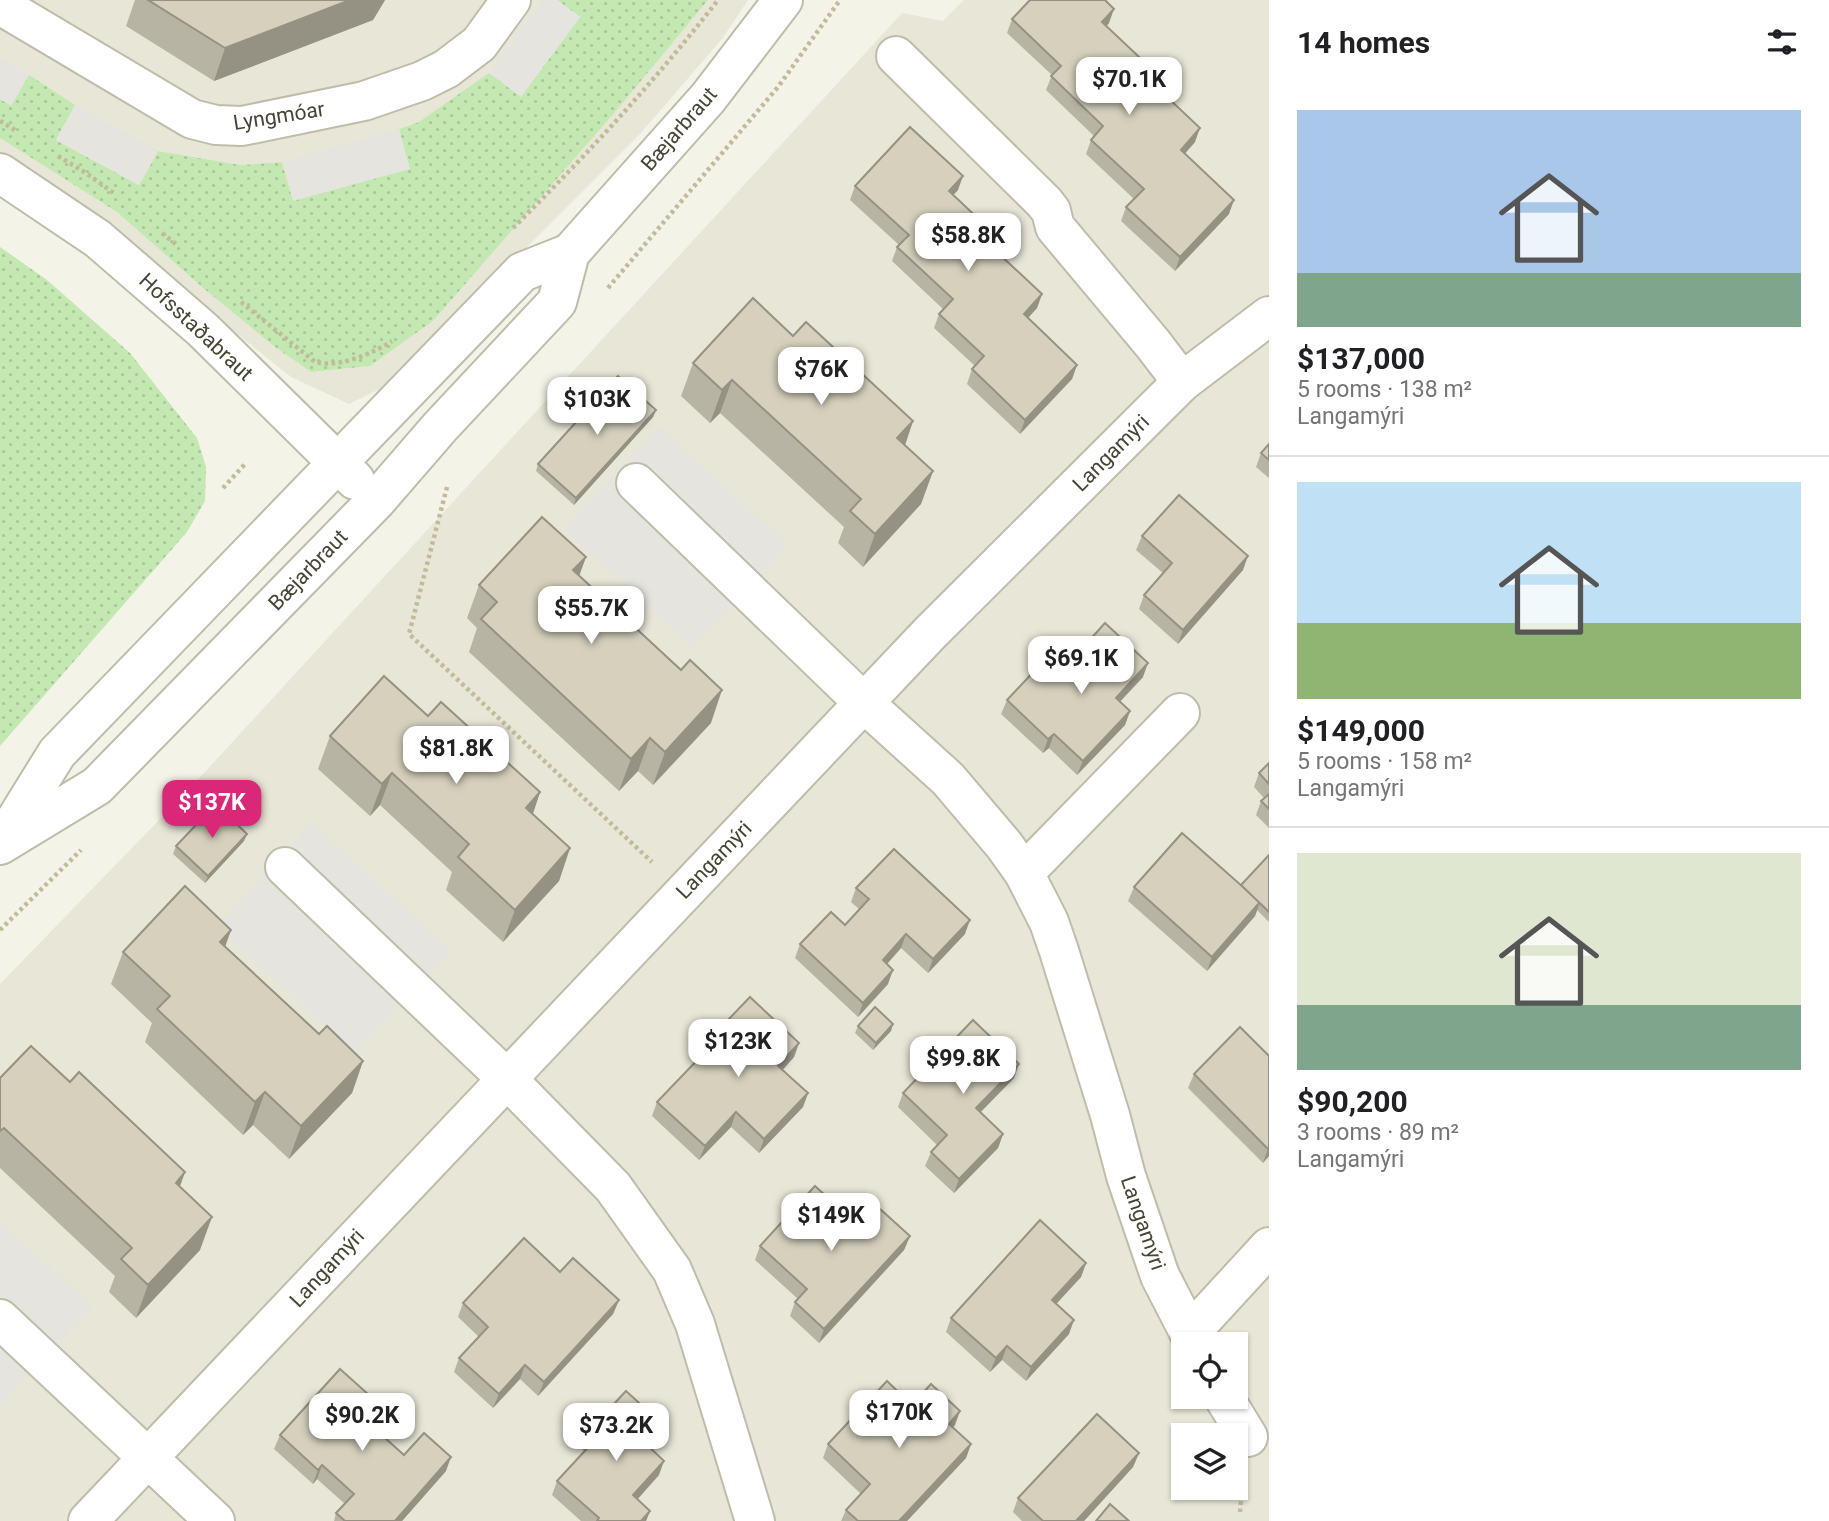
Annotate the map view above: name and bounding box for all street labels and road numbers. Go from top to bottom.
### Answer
street label: Bæjarbraut [636,82,722,176]
street label: Lyngmóar [232,97,326,135]
street label: Hofsstaðabraut [134,268,258,386]
street label: Langamýri [1068,410,1154,496]
street label: Bæjarbraut [264,525,352,615]
street label: Langamýri [671,816,757,904]
street label: Langamýri [1116,1173,1170,1273]
street label: Langamýri [285,1224,369,1312]

